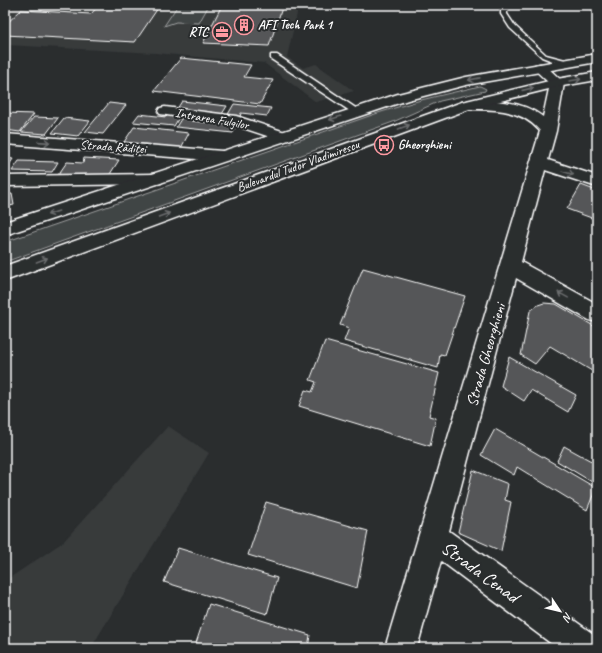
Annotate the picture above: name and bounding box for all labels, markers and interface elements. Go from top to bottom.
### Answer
building icon: AFI Tech Park 1 [233,14,255,36]
place label: AFI Tech Park 1 [258,17,334,33]
office icon: RTC [211,21,233,43]
place label: RTC [189,24,210,40]
one-way arrow [468,76,481,84]
one-way arrow [569,76,582,84]
one-way arrow [521,85,534,93]
street label: Intrarea Fulgilor [174,105,251,134]
one-way arrow [329,115,342,122]
one-way arrow [398,123,410,131]
bus stop icon: Gheorghieni [373,134,395,156]
street label: Bulevardul Tudor Vladimirescu [235,136,363,196]
street label: Strada Rădiței [80,137,148,157]
place label: Gheorghieni [398,137,452,153]
one-way arrow [37,138,50,146]
one-way arrow [562,169,574,177]
one-way arrow [47,210,59,218]
one-way arrow [157,211,169,219]
one-way arrow [35,256,47,264]
one-way arrow [557,291,569,299]
street label: Strada Gheorghieni [462,299,511,409]
street label: Strada Cenad [436,536,526,610]
north arrow [540,591,580,631]
text: N [559,610,576,625]

